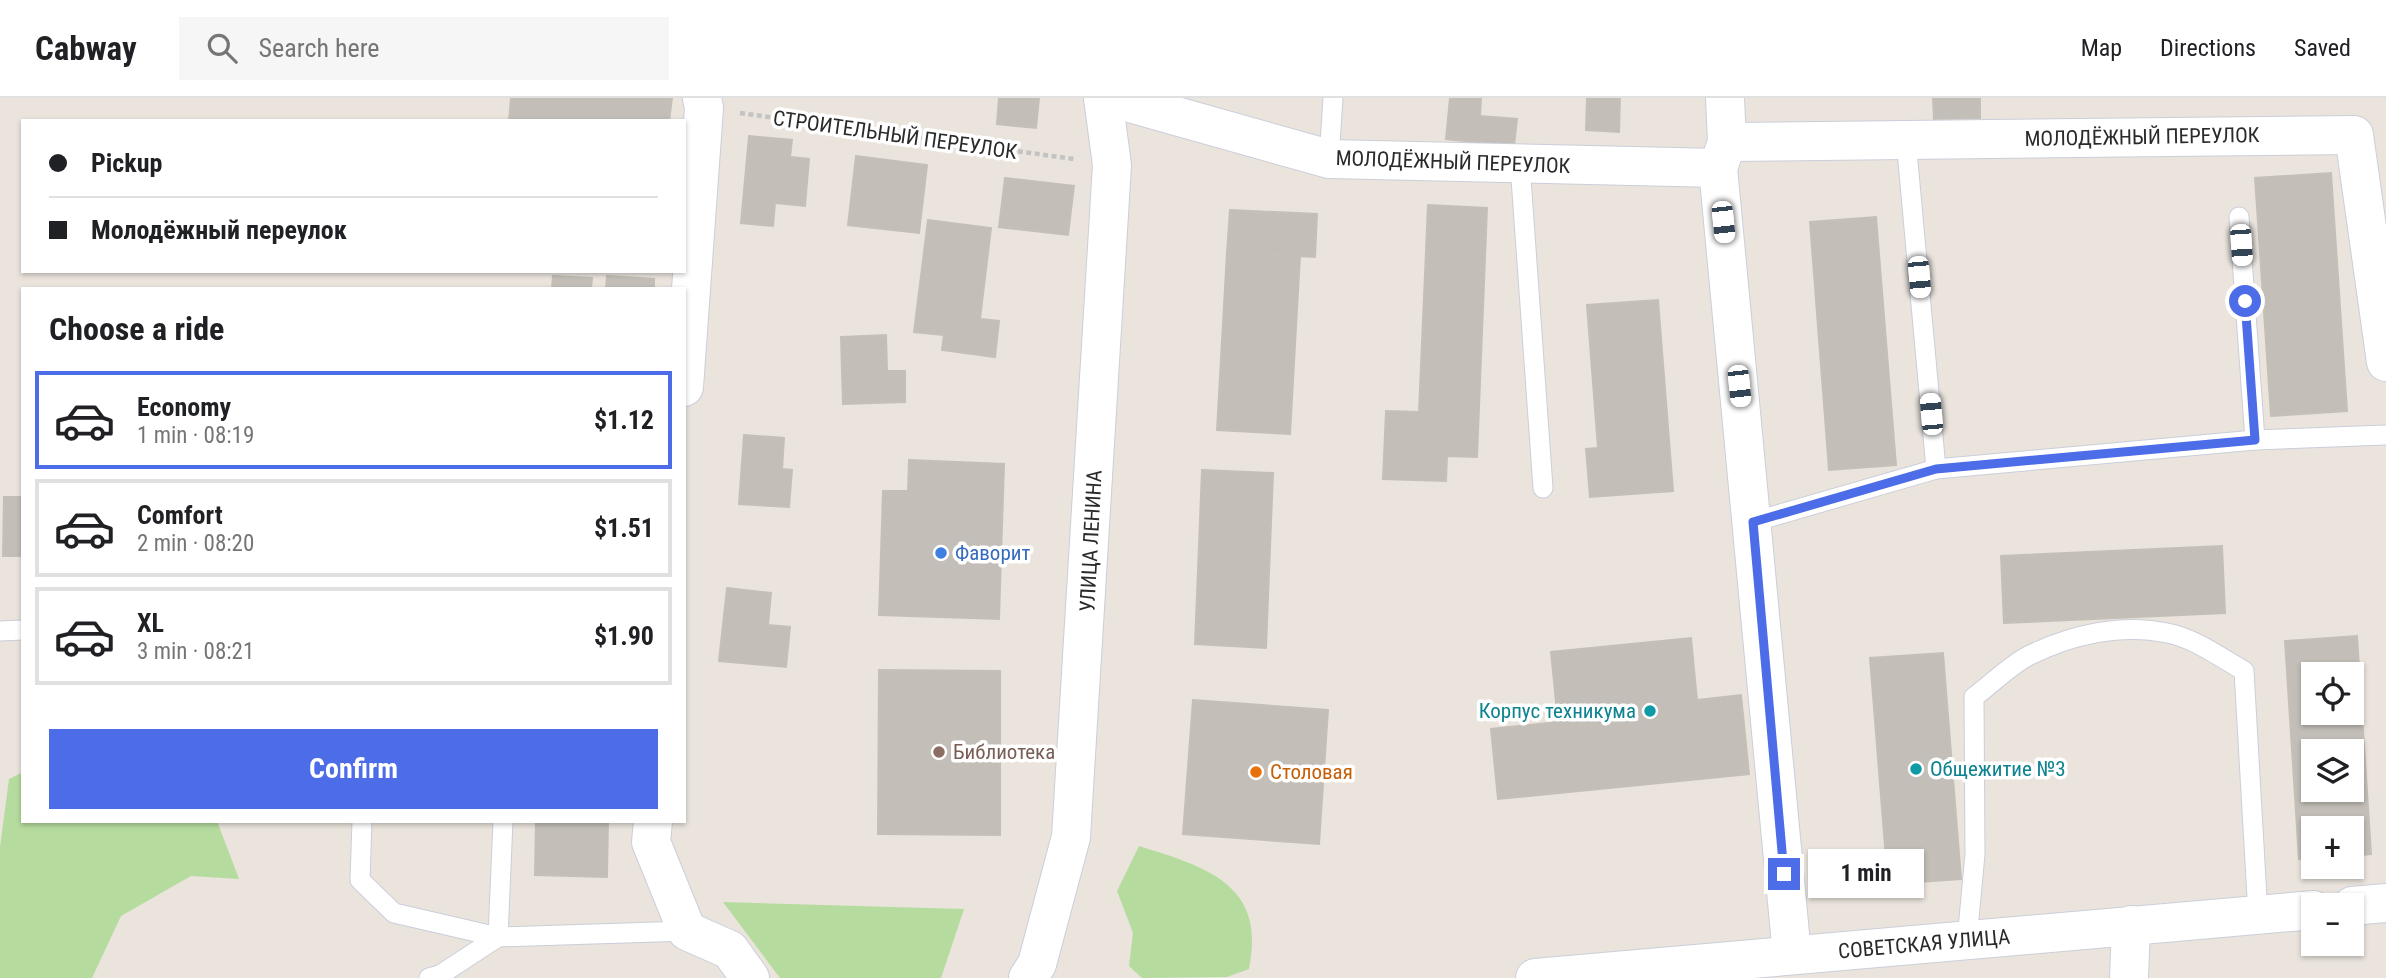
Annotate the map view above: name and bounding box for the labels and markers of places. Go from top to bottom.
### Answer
place label: Фаворит [955,541,1030,565]
marker: Фаворит [933,545,949,561]
place label: Корпус техникума [1479,699,1636,723]
marker: Корпус техникума [1642,703,1658,719]
place label: Библиотека [953,740,1055,764]
marker: Библиотека [931,744,947,760]
place label: Общежитие №3 [1930,757,2066,781]
place label: Столовая [1270,760,1353,784]
marker: Общежитие №3 [1908,761,1924,777]
marker: Столовая [1248,764,1264,780]

